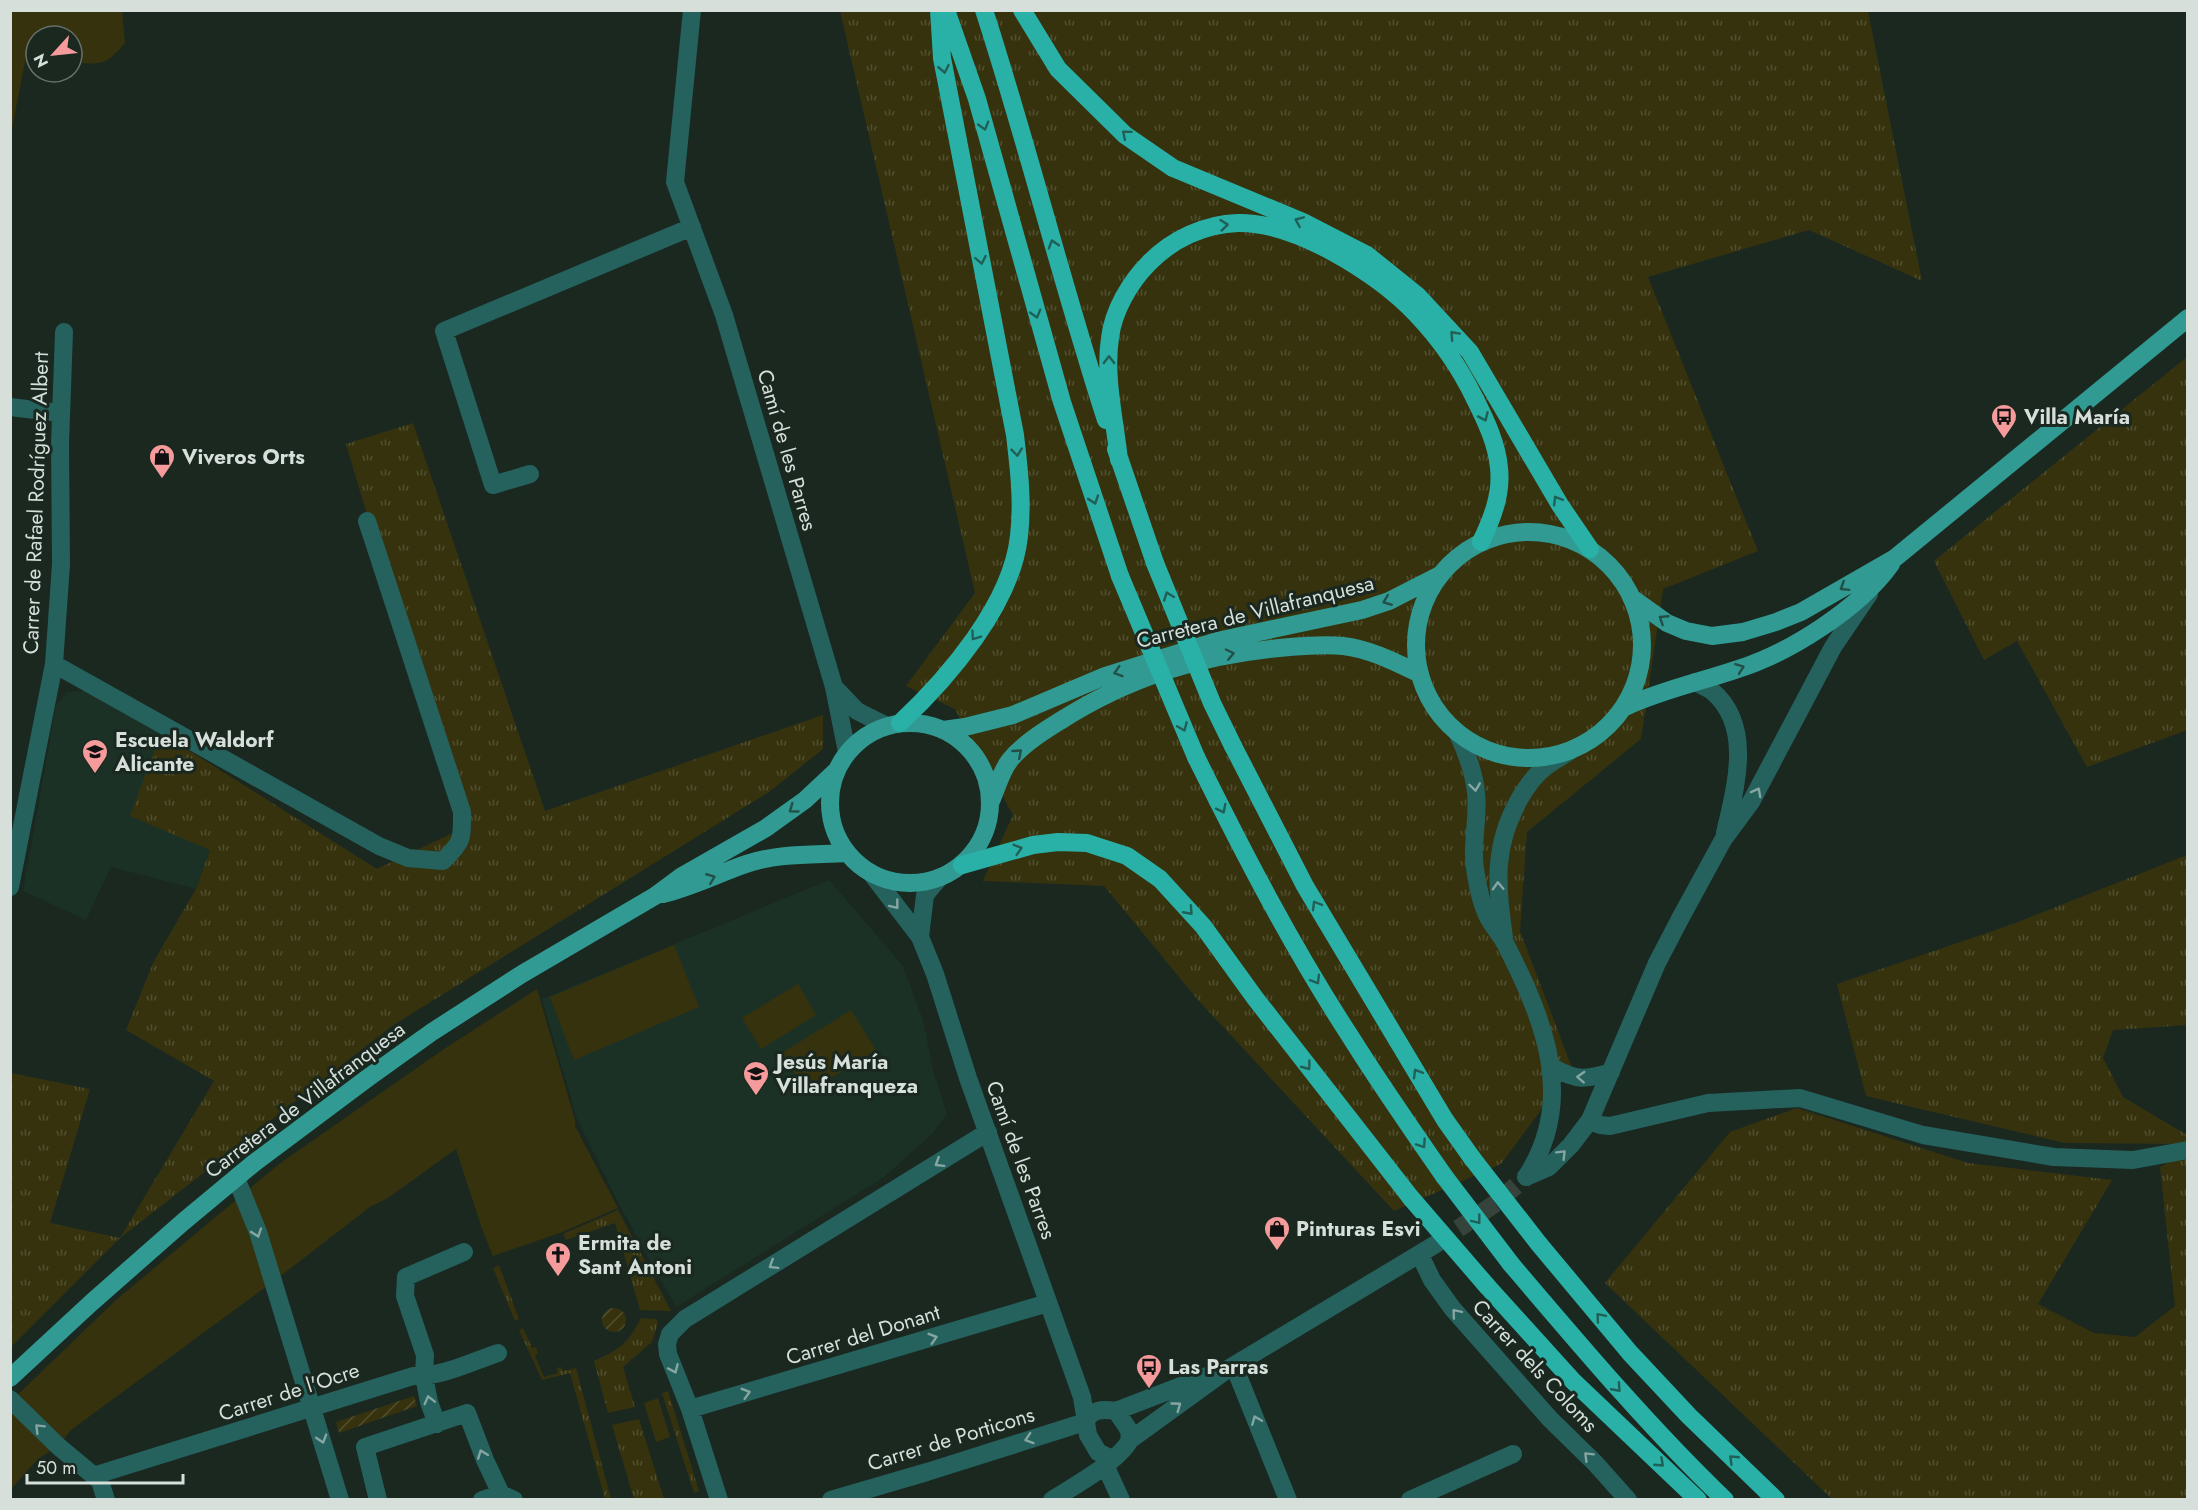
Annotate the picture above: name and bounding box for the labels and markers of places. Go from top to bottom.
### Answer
bus stop icon: Villa María [1989,402,2019,440]
place label: Villa María [2023,402,2130,432]
shop icon: Viveros Orts [147,442,177,480]
place label: Viveros Orts [181,442,305,472]
place label: Escuela Waldorf Alicante [114,725,274,779]
school or university icon: Escuela Waldorf Alicante [80,737,110,775]
place label: Jesús María Villafranqueza [772,1047,918,1101]
school or university icon: Jesús María Villafranqueza [741,1059,771,1097]
shop icon: Pinturas Esvi [1262,1214,1292,1252]
place label: Pinturas Esvi [1296,1214,1421,1244]
place label: Ermita de Sant Antoni [578,1228,692,1282]
church icon: Ermita de Sant Antoni [543,1240,573,1278]
bus stop icon: Las Parras [1134,1352,1164,1390]
place label: Las Parras [1168,1352,1269,1382]

